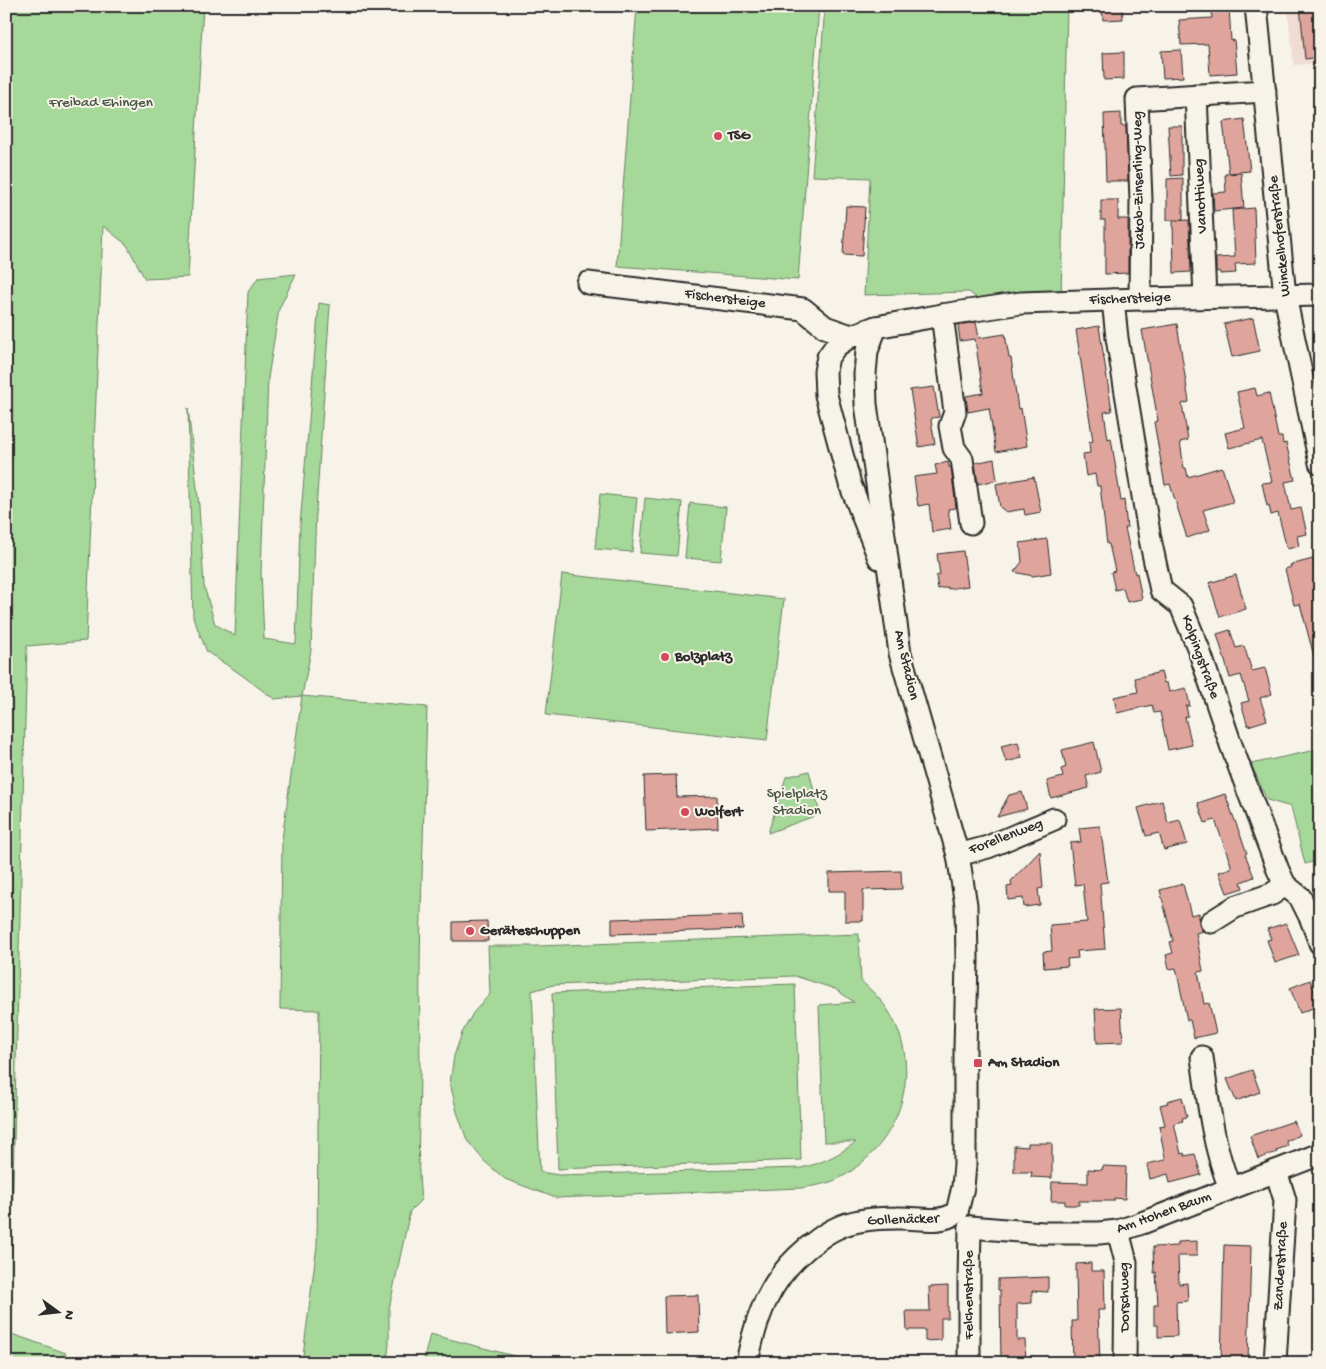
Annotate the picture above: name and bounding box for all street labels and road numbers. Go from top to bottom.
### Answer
street label: Jakob-Zinserling-Weg [1129,111,1149,249]
street label: Vanottiweg [1190,158,1212,235]
street label: Winckelhoferstraße [1265,174,1295,297]
street label: Fischersteige [682,285,767,313]
street label: Fischersteige [1088,289,1171,309]
street label: Kolpingstraße [1177,613,1224,702]
street label: Am Stadion [889,628,923,702]
street label: Forellenweg [965,815,1046,860]
street label: Am Hohen Baum [1114,1187,1214,1238]
street label: Gollenäcker [867,1210,941,1230]
street label: Zanderstraße [1270,1221,1292,1311]
street label: Felchenstraße [960,1250,978,1340]
street label: Dorschweg [1115,1262,1135,1333]

